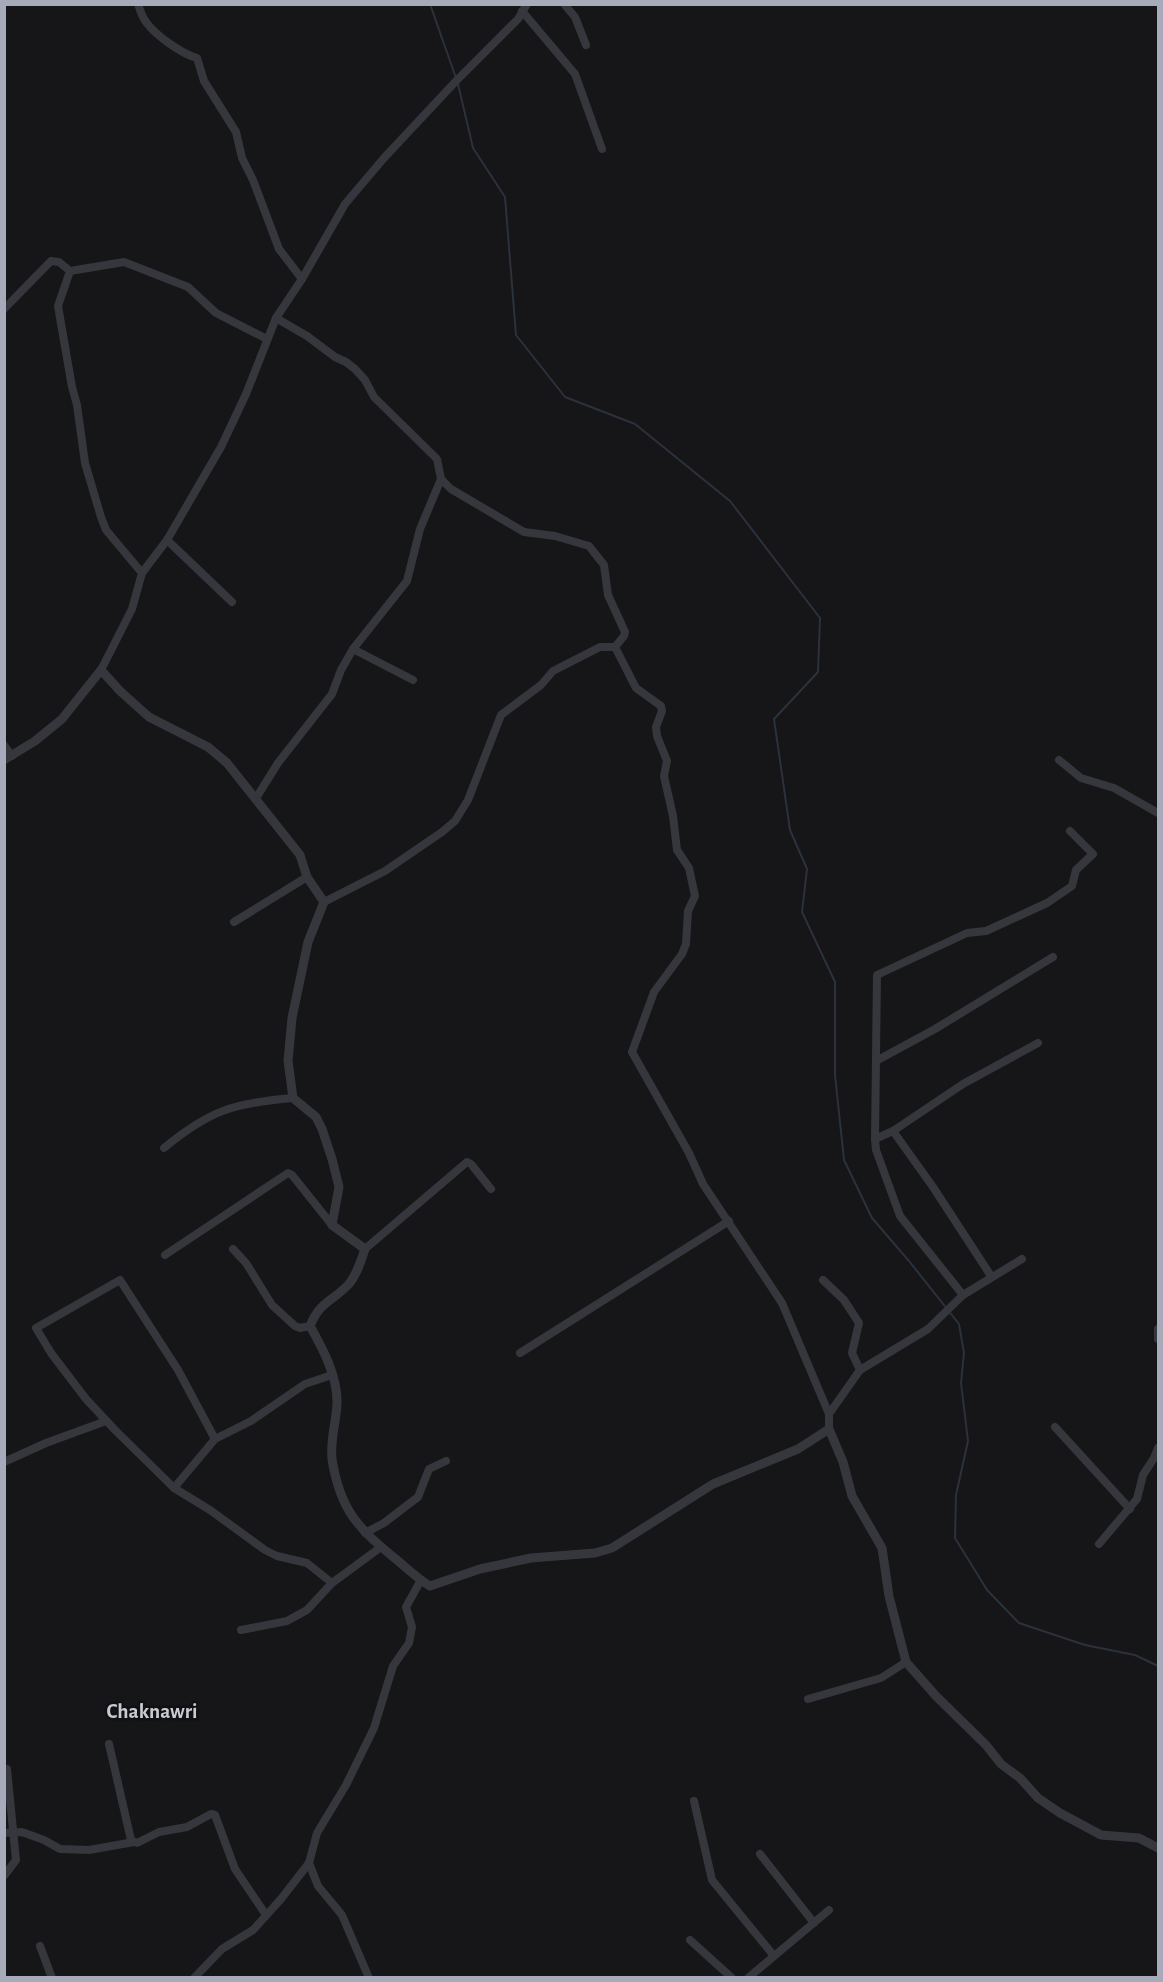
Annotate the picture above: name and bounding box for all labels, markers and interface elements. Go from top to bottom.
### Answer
district label: Chaknawri [106,1701,198,1722]

